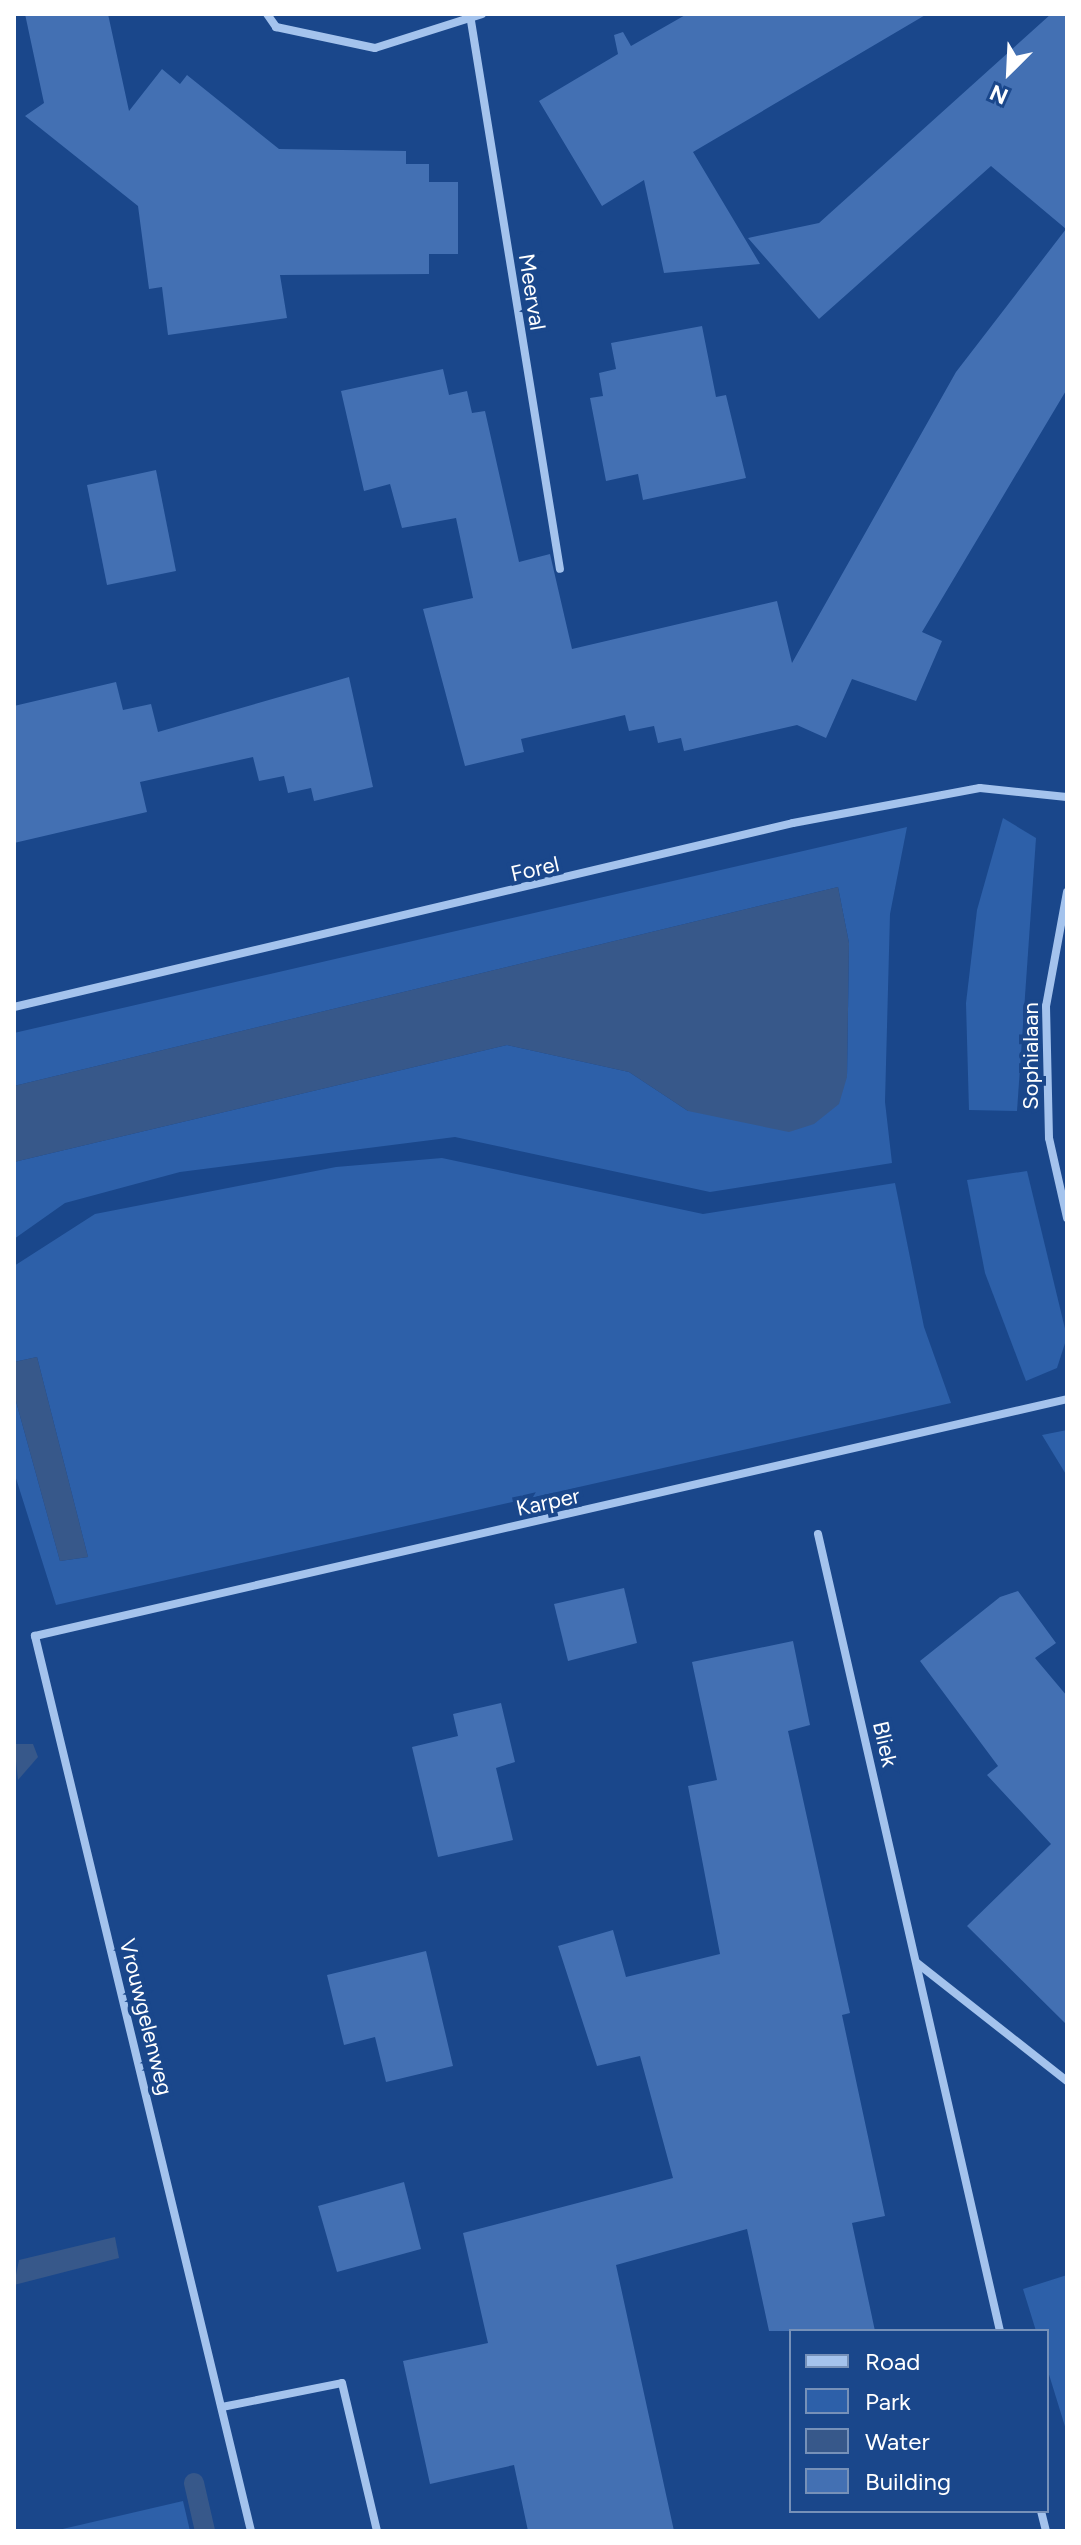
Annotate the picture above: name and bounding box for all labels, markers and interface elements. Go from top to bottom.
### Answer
north arrow [969,32,1049,112]
text: N [986,79,1012,110]
street label: Meerval [513,252,551,332]
street label: Forel [508,851,562,887]
street label: Sophialaan [1018,1002,1044,1110]
street label: Karper [514,1482,582,1522]
street label: Bliek [867,1719,903,1769]
street label: Vrouwgelenweg [114,1936,178,2098]
legend [789,2329,1049,2513]
text: Road [865,2347,920,2376]
text: Park [865,2387,911,2416]
text: Water [865,2427,930,2456]
text: Building [865,2467,951,2496]

